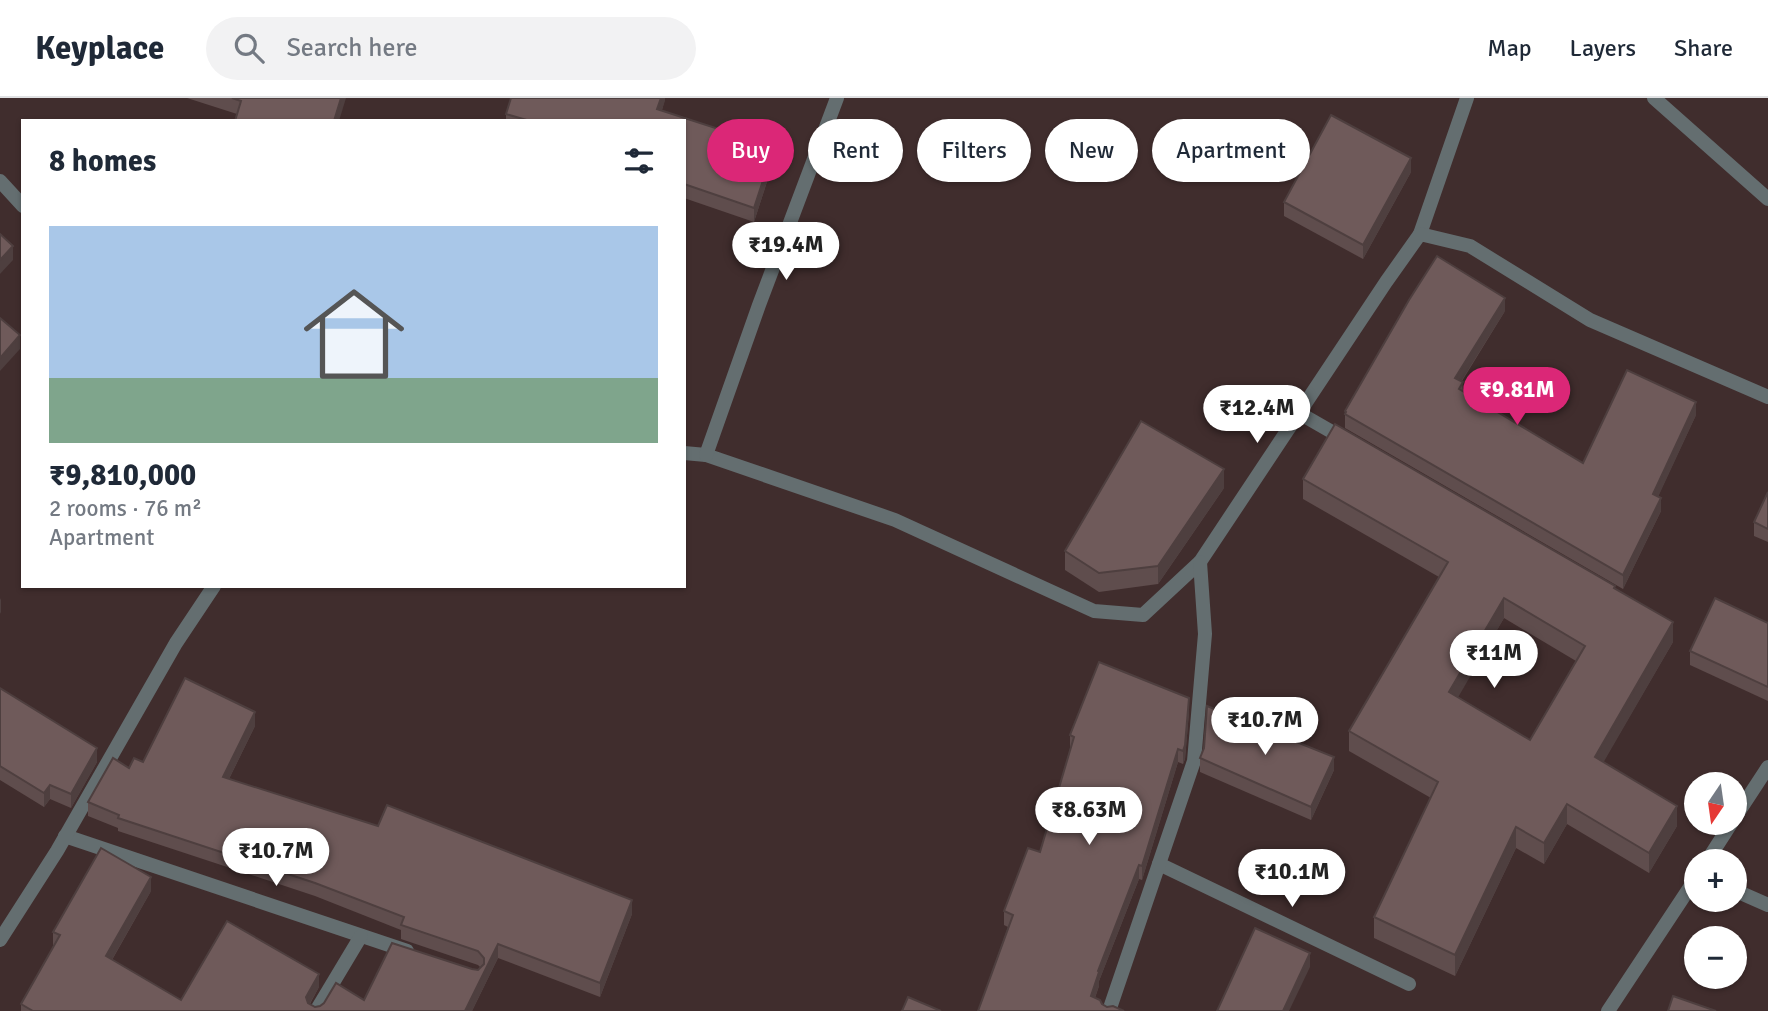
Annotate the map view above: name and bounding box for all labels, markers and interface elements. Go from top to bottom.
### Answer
search box [206,17,696,80]
text: Keyplace [35,28,164,69]
icon: search [230,29,268,67]
text: Search here [286,32,418,64]
text: Map [1487,33,1532,63]
text: Layers [1570,33,1636,63]
text: Share [1674,33,1733,63]
chip: Buy [707,119,794,182]
chip: Rent [808,119,903,182]
chip: Filters [917,119,1031,182]
chip: New [1045,119,1138,182]
chip: Apartment [1152,119,1310,182]
icon: filters [620,142,658,180]
text: 8 homes [49,143,156,180]
pin: ₹19.4M [729,222,843,282]
text: ₹19.4M [748,230,824,259]
icon: home [291,271,417,397]
pin: ₹9.81M [1460,368,1574,427]
text: ₹9.81M [1479,375,1555,404]
pin: ₹12.4M [1200,386,1314,445]
text: ₹12.4M [1219,393,1295,422]
text: ₹9,810,000 [49,457,196,494]
text: 2 rooms · 76 m² [49,494,202,523]
text: Apartment [49,523,154,552]
pin: ₹11M [1453,630,1535,690]
text: ₹11M [1466,638,1522,667]
pin: ₹10.7M [1208,698,1322,757]
text: ₹10.7M [1227,705,1303,734]
north arrow [1684,772,1746,835]
map controls [1684,772,1747,989]
pin: ₹8.63M [1032,788,1146,847]
text: ₹8.63M [1051,795,1127,824]
pin: ₹10.7M [219,828,333,888]
text: ₹10.7M [238,836,314,865]
button: + [1684,849,1747,912]
pin: ₹10.1M [1235,850,1349,909]
text: ₹10.1M [1254,857,1330,886]
button: − [1684,926,1747,989]

